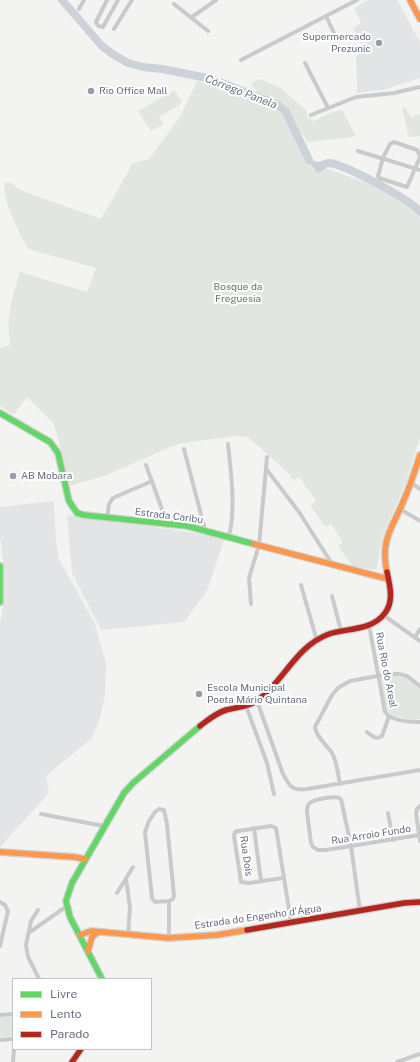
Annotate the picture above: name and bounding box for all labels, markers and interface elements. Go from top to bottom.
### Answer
place label: Supermercado Prezunic [302,31,371,54]
marker: Supermercado Prezunic [374,38,384,48]
water label: Córrego Panela [203,72,279,112]
place label: Rio Office Mall [99,85,167,97]
marker: Rio Office Mall [86,86,96,96]
park label: Bosque da Freguesia [214,281,262,304]
place label: AB Mobara [21,470,72,482]
marker: AB Mobara [8,471,18,481]
street label: Estrada Caribu [134,506,204,526]
street label: Rua Rio do Areal [373,631,399,709]
place label: Escola Municipal Poeta Mário Quintana [207,682,307,706]
marker: Escola Municipal Poeta Mário Quintana [194,689,204,699]
street label: Rua Arroio Fundo [330,823,412,847]
street label: Rua Dois [237,835,255,877]
street label: Estrada do Engenho d'Água [194,902,322,932]
legend [12,978,152,1050]
text: Livre [50,987,77,1001]
text: Lento [50,1007,81,1021]
text: Parado [50,1027,89,1041]

